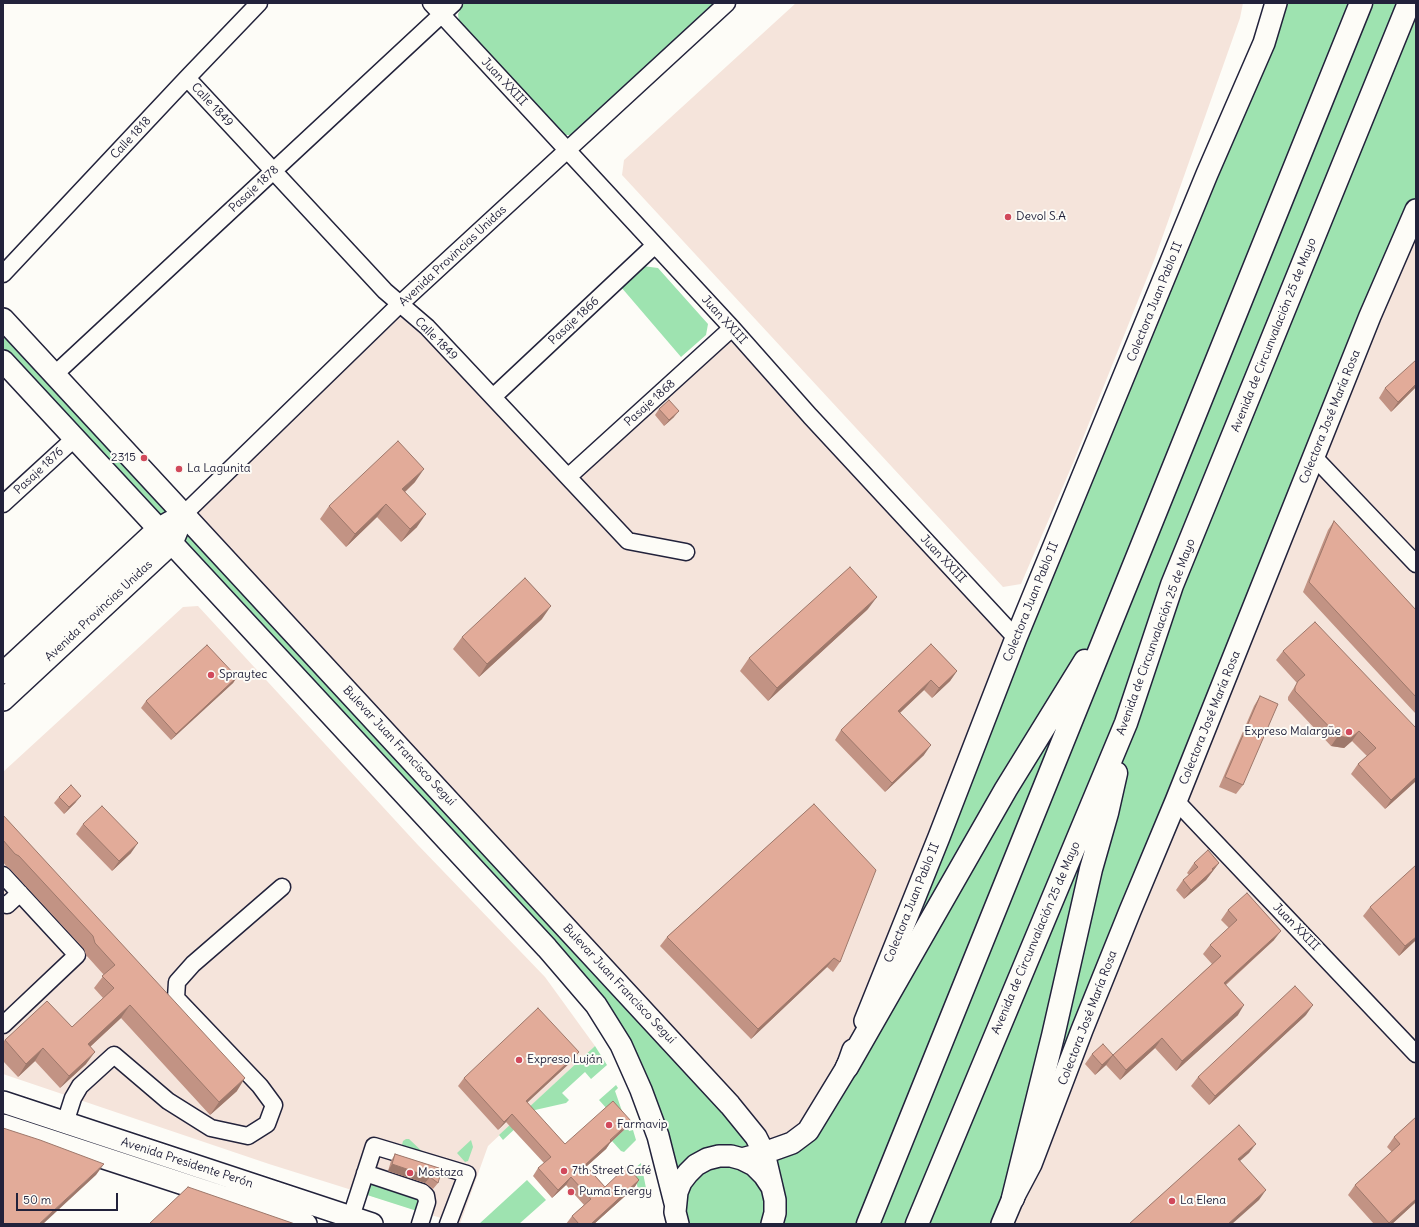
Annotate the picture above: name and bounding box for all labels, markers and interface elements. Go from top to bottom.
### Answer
street label: Juan XXIII [478,55,530,109]
street label: Calle 1849 [188,80,236,130]
street label: Calle 1818 [108,114,154,162]
street label: Pasaje 1878 [226,162,282,216]
street label: Avenida Provincias Unidas [396,202,510,310]
place label: Devol S.A [1016,210,1066,224]
marker: Devol S.A [1003,212,1013,222]
street label: Avenida de Circunvalación 25 de Mayo [1228,236,1320,434]
street label: Colectora Juan Pablo II [1124,240,1186,364]
street label: Juan XXIII [698,293,750,347]
street label: Pasaje 1866 [546,294,602,348]
street label: Calle 1849 [412,315,460,363]
street label: Colectora José María Rosa [1297,348,1363,486]
street label: Pasaje 1868 [622,376,678,430]
street label: Pasaje 1876 [11,444,67,498]
place label: 2315 [111,451,136,465]
marker: 2315 [139,453,149,463]
place label: La Lagunita [187,462,251,476]
marker: La Lagunita [174,464,184,474]
street label: Juan XXIII [917,532,969,586]
street label: Avenida de Circunvalación 25 de Mayo [1114,537,1198,737]
street label: Colectora Juan Pablo II [1000,540,1062,664]
street label: Avenida Provincias Unidas [42,557,156,665]
street label: Colectora José María Rosa [1177,649,1243,787]
place label: Spraytec [219,668,267,682]
marker: Spraytec [206,670,216,680]
street label: Bulevar Juan Francisco Seguí [340,683,458,809]
place label: Expreso Malargüe [1244,725,1341,739]
marker: Expreso Malargüe [1344,727,1354,737]
street label: Avenida de Circunvalación 25 de Mayo [989,839,1083,1037]
street label: Colectora Juan Pablo II [881,841,943,965]
street label: Juan XXIII [1270,900,1322,954]
street label: Bulevar Juan Francisco Seguí [560,921,678,1047]
street label: Colectora José María Rosa [1056,949,1120,1087]
place label: Expreso Luján [527,1053,603,1067]
marker: Expreso Luján [514,1055,524,1065]
place label: Farmavip [617,1118,668,1132]
marker: Farmavip [604,1120,614,1130]
street label: Avenida Presidente Perón [119,1135,255,1191]
place label: 7th Street Café [572,1164,651,1178]
place label: Mostaza [418,1166,463,1180]
marker: 7th Street Café [559,1166,569,1176]
marker: Mostaza [405,1168,415,1178]
scale bar [18,1185,120,1211]
place label: Puma Energy [579,1185,652,1199]
marker: Puma Energy [566,1187,576,1197]
text: 50 m [23,1192,51,1207]
place label: La Elena [1180,1194,1226,1208]
marker: La Elena [1167,1196,1177,1206]

